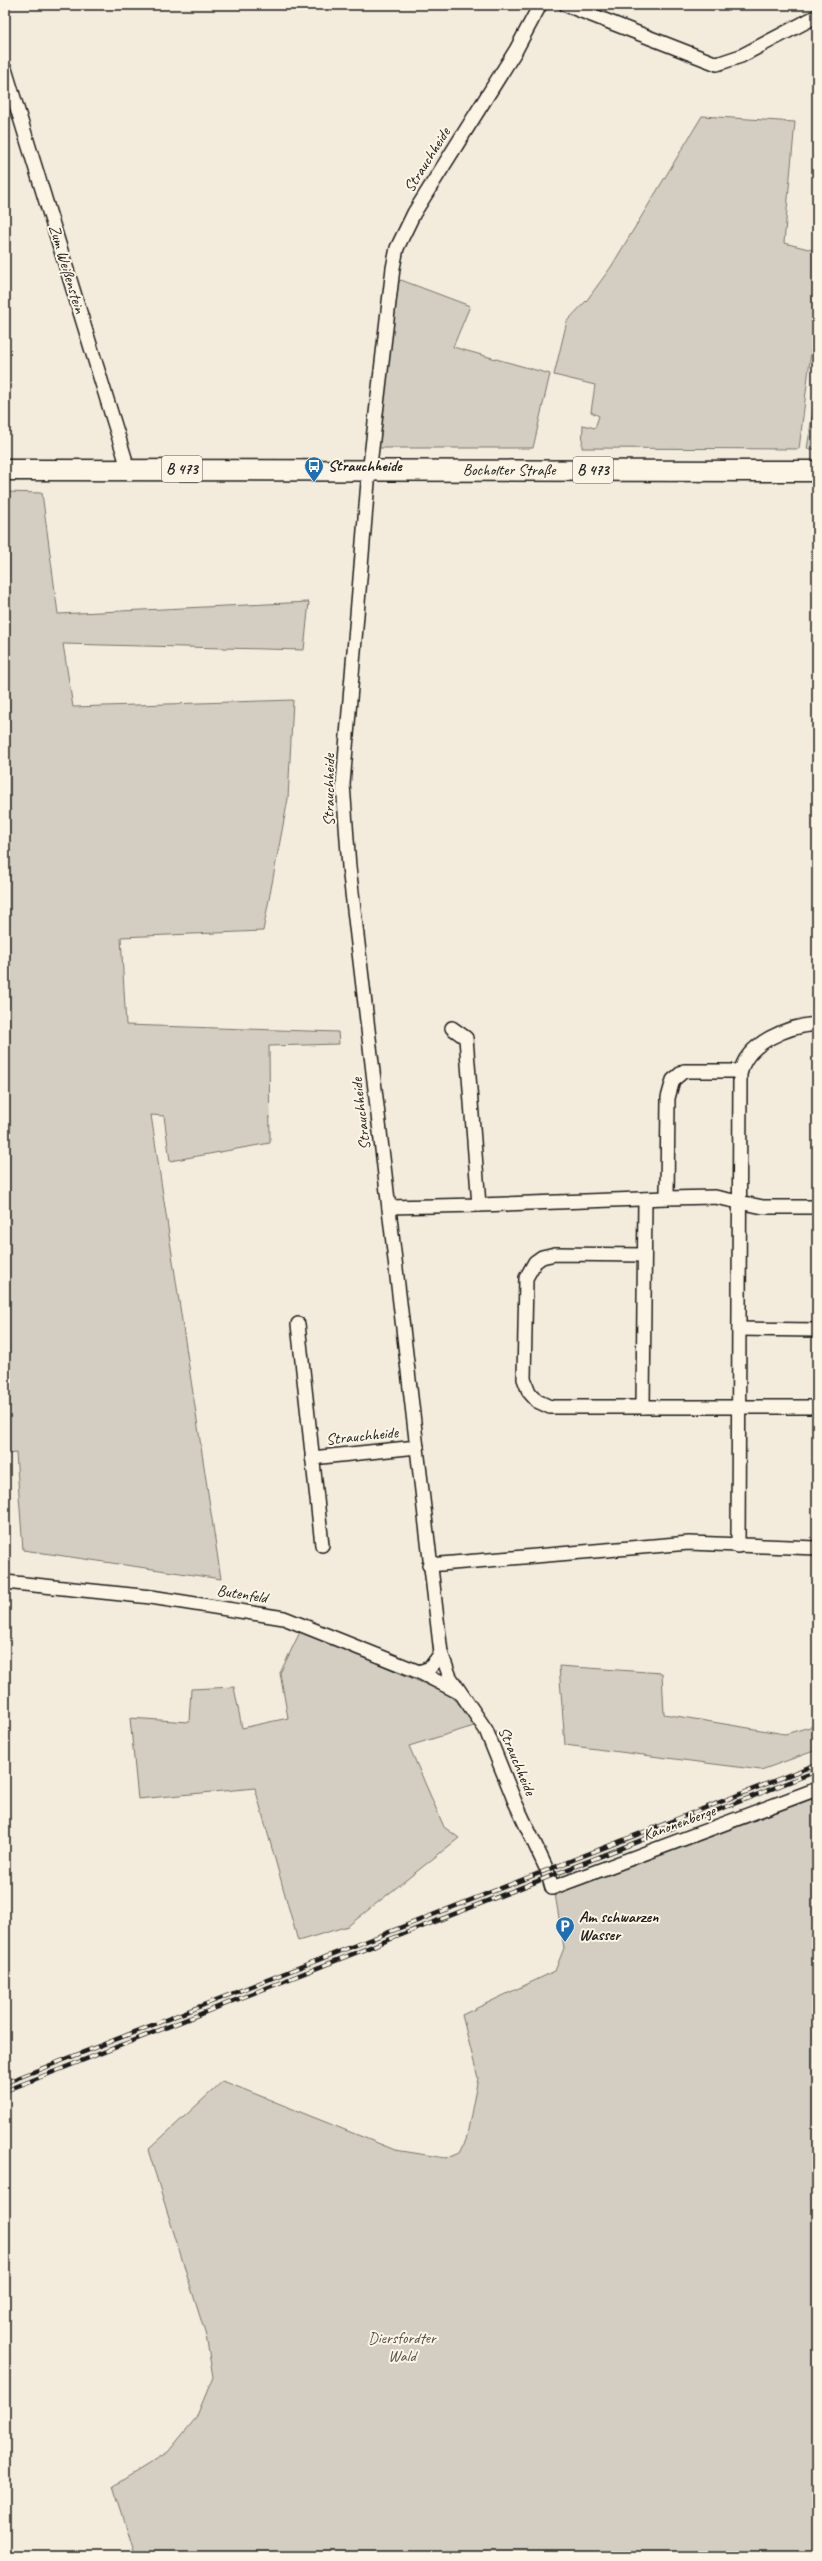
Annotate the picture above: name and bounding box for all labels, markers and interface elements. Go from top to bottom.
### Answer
street label: Strauchheide [399,122,456,196]
street label: Zum Weißenstein [44,222,90,316]
bus stop icon: Strauchheide [303,455,325,483]
road number: B 473 [162,456,202,482]
place label: Strauchheide [328,456,403,476]
road number: B 473 [573,457,613,483]
street label: Bocholter Straße [463,460,557,480]
street label: Strauchheide [319,752,339,826]
street label: Strauchheide [346,1075,375,1151]
street label: Strauchheide [325,1422,401,1450]
street label: Butenfeld [215,1580,271,1608]
street label: Strauchheide [494,1724,541,1800]
street label: Kanonenberge [640,1800,720,1845]
place label: Am schwarzen Wasser [579,1907,659,1945]
parking icon: Am schwarzen Wasser [554,1915,576,1943]
park label: Diersfordter Wald [368,2328,438,2366]

